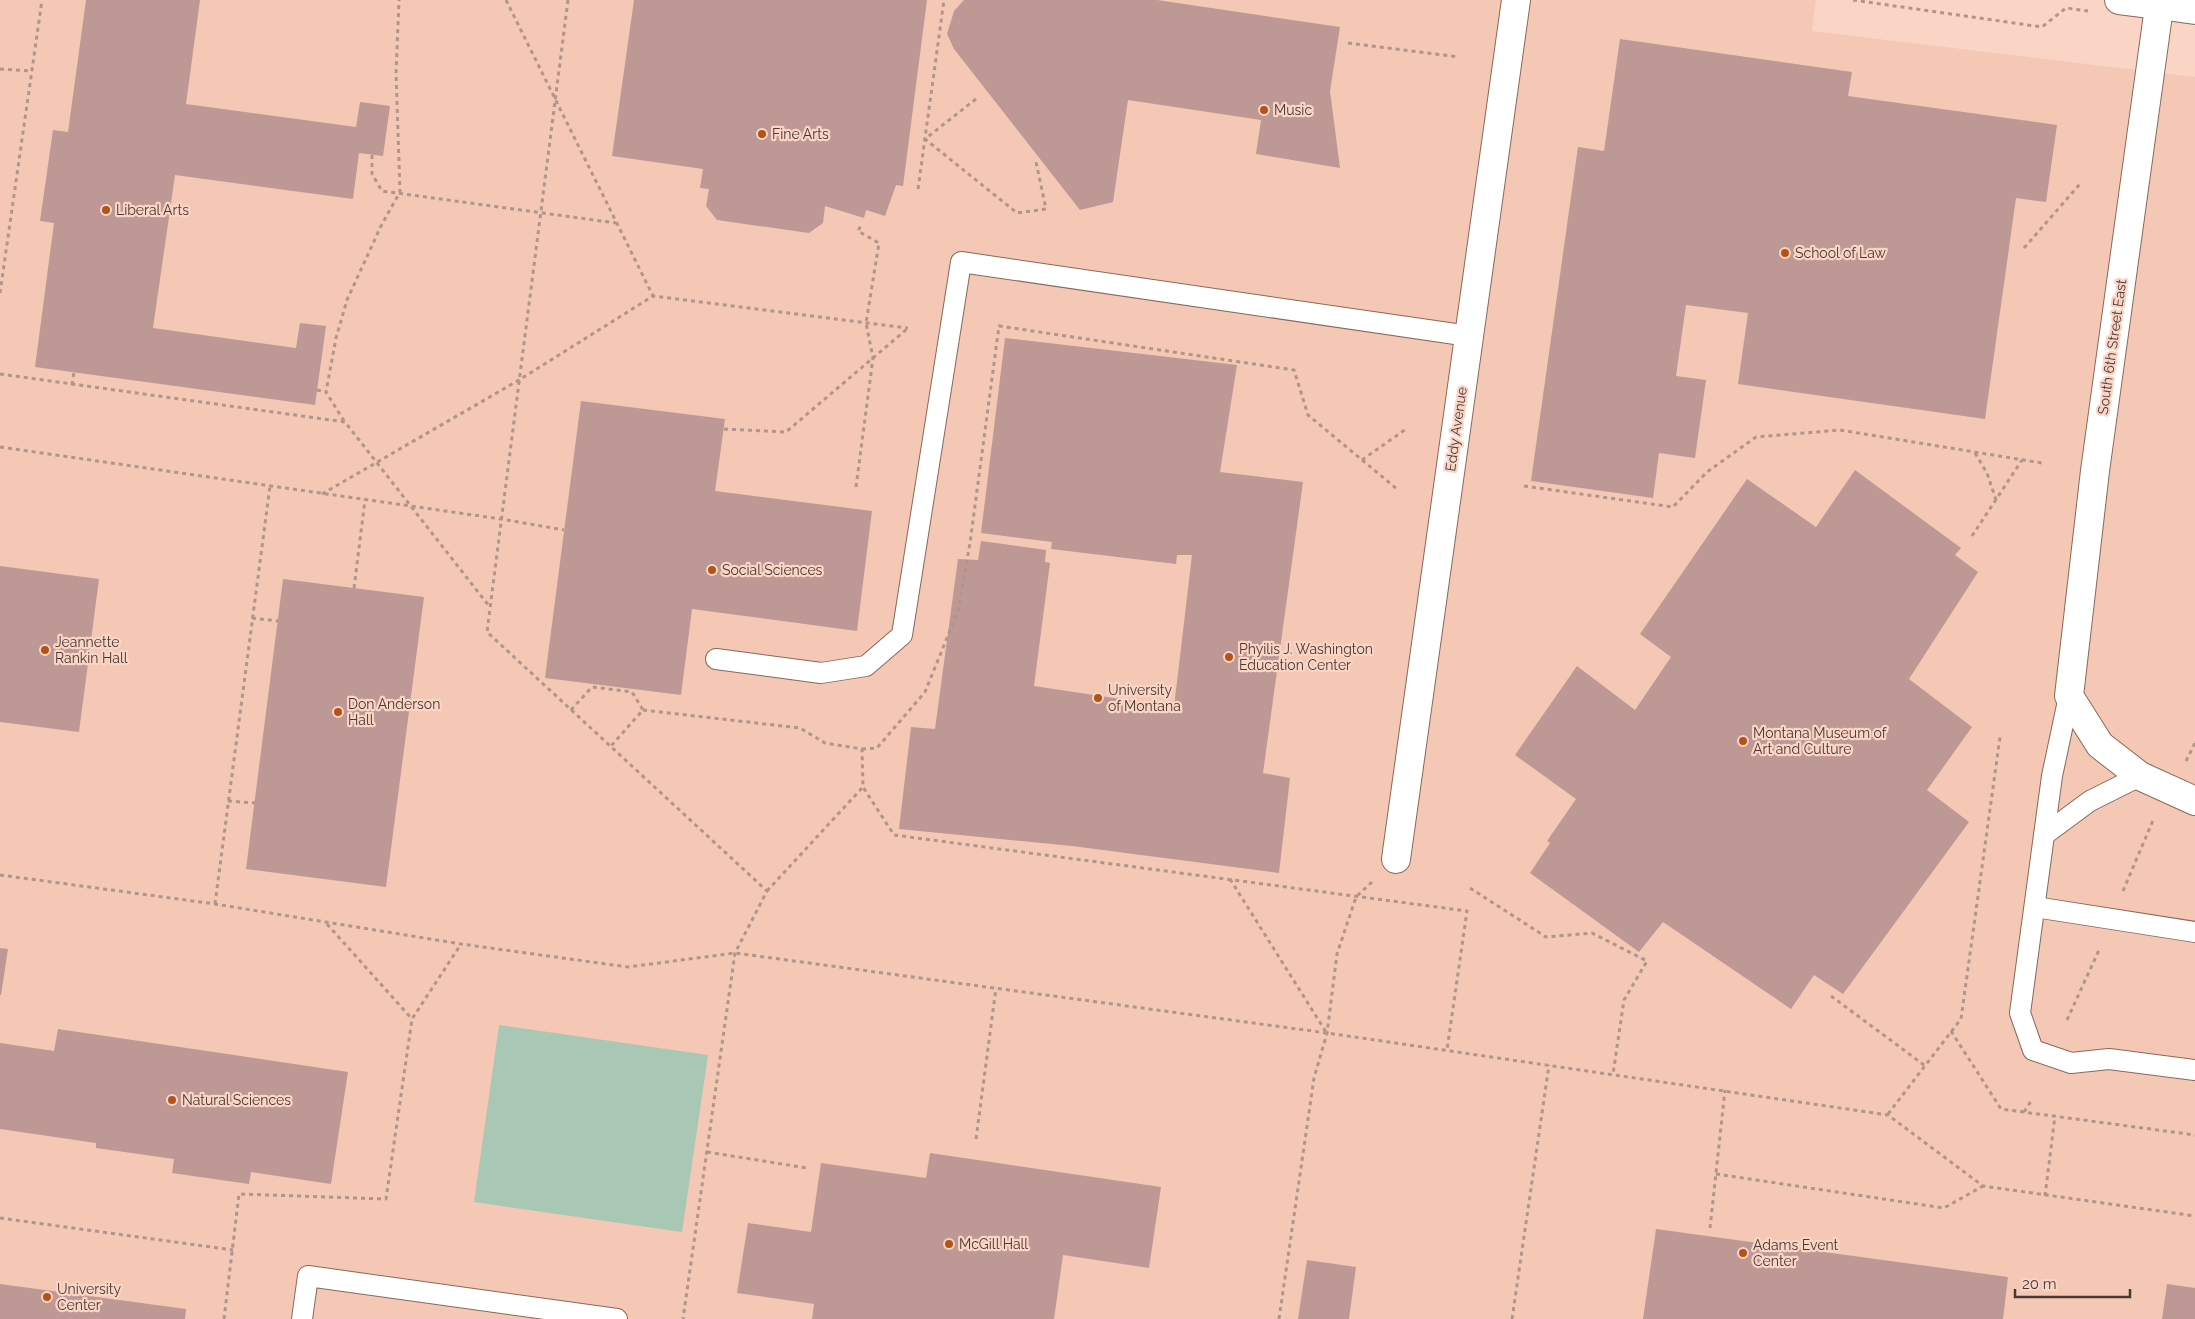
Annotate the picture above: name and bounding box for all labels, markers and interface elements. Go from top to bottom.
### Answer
place label: Music [1274,102,1312,118]
marker: Music [1258,104,1270,116]
place label: Fine Arts [772,126,829,142]
marker: Fine Arts [756,128,768,140]
place label: Liberal Arts [116,202,189,218]
marker: Liberal Arts [100,204,112,216]
place label: School of Law [1795,245,1887,261]
marker: School of Law [1779,247,1791,259]
street label: South 6th Street East [2095,278,2129,416]
street label: Eddy Avenue [1442,386,1470,472]
place label: Social Sciences [722,562,823,578]
marker: Social Sciences [706,564,718,576]
place label: Jeannette Rankin Hall [55,634,128,666]
place label: Phyilis J. Washington Education Center [1239,641,1373,673]
marker: Jeannette Rankin Hall [39,644,51,656]
marker: Phyilis J. Washington Education Center [1223,651,1235,663]
place label: University of Montana [1108,682,1181,714]
marker: University of Montana [1092,692,1104,704]
place label: Don Anderson Hall [348,696,440,728]
marker: Don Anderson Hall [332,706,344,718]
place label: Montana Museum of Art and Culture [1753,725,1888,757]
marker: Montana Museum of Art and Culture [1737,735,1749,747]
place label: Natural Sciences [182,1092,291,1108]
marker: Natural Sciences [166,1094,178,1106]
place label: McGill Hall [959,1236,1028,1252]
place label: Adams Event Center [1753,1237,1839,1269]
marker: McGill Hall [943,1238,955,1250]
marker: Adams Event Center [1737,1247,1749,1259]
scale bar [2015,1266,2130,1298]
text: 20 m [2022,1275,2057,1293]
place label: University Center [57,1281,122,1313]
marker: University Center [41,1291,53,1303]

